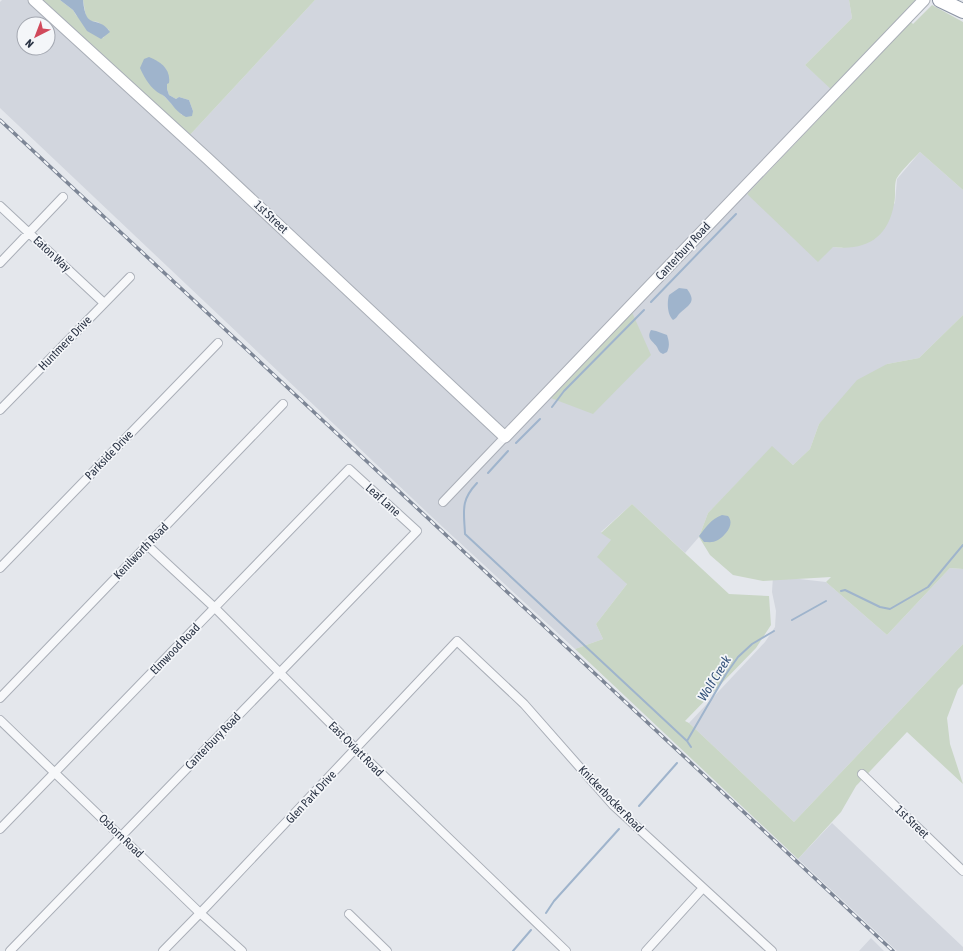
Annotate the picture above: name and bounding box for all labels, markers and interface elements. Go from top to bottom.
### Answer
north arrow [16,16,56,56]
text: N [23,37,36,50]
street label: 1st Street [251,198,291,237]
street label: Canterbury Road [653,219,713,283]
street label: Eaton Way [30,233,74,275]
street label: Huntmere Drive [36,313,94,373]
street label: Parkside Drive [82,427,136,483]
street label: Leaf Lane [363,481,403,519]
street label: Kenilworth Road [111,520,171,582]
street label: Elmwood Road [147,621,203,677]
water label: Wolf Creek [695,653,734,704]
street label: Canterbury Road [182,710,244,772]
street label: East Oviatt Road [326,719,386,779]
street label: Knickerbocker Road [576,763,646,835]
street label: Glen Park Drive [283,768,339,826]
street label: 1st Street [892,803,932,842]
street label: Osborn Road [96,811,146,861]

